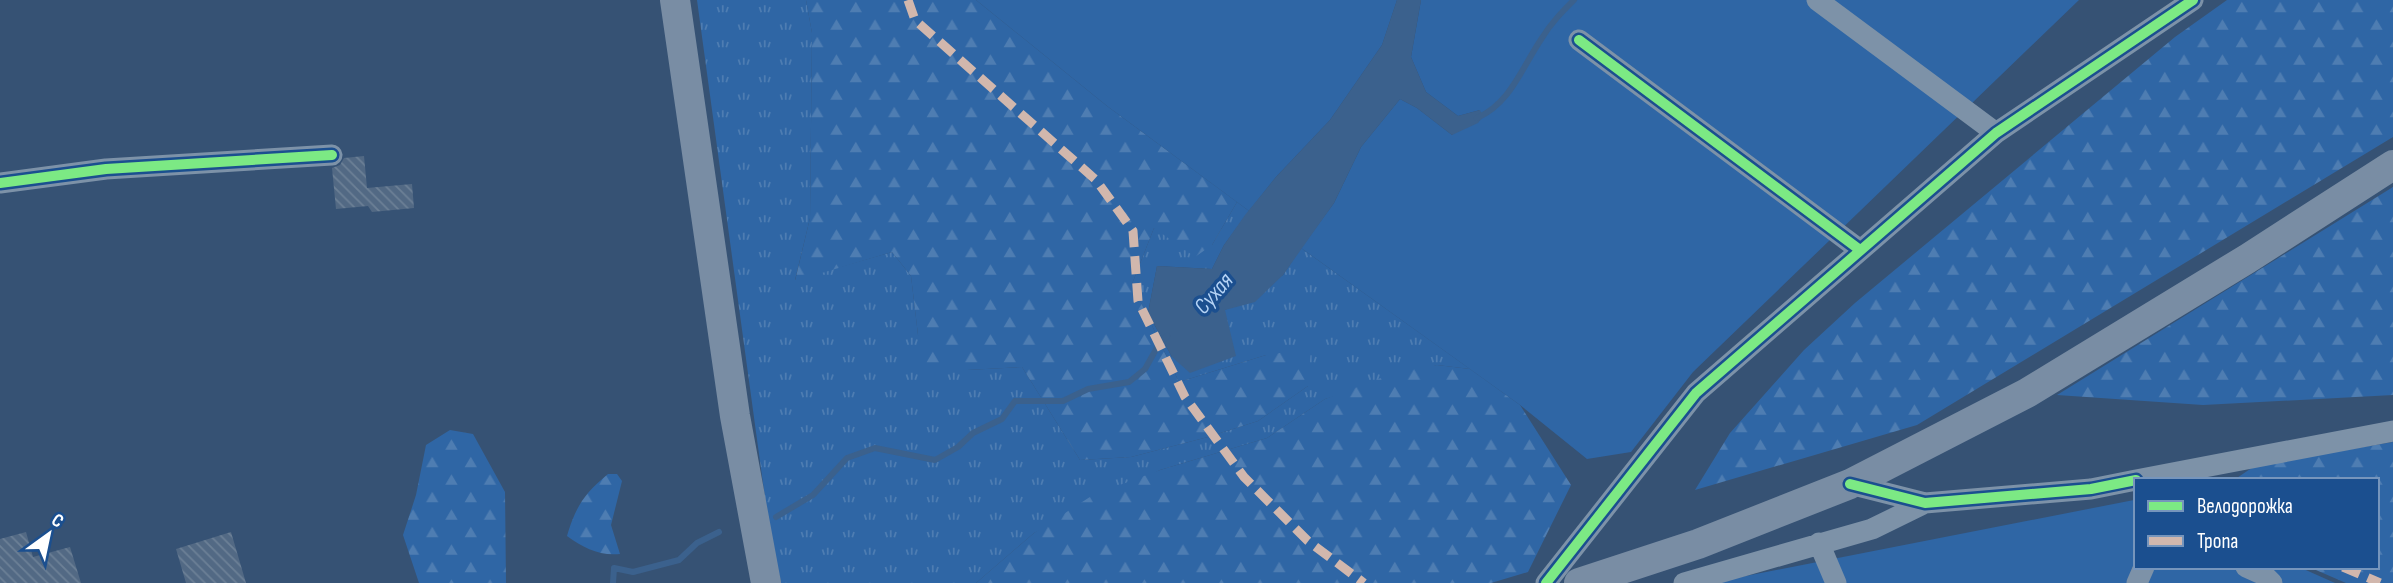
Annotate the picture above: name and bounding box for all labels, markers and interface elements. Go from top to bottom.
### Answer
water label: Сухая [1188,267,1239,320]
legend [2134,478,2379,569]
text: Велодорожка [2197,494,2293,519]
north arrow [14,499,84,569]
text: С [47,509,68,533]
text: Тропа [2197,529,2238,554]

